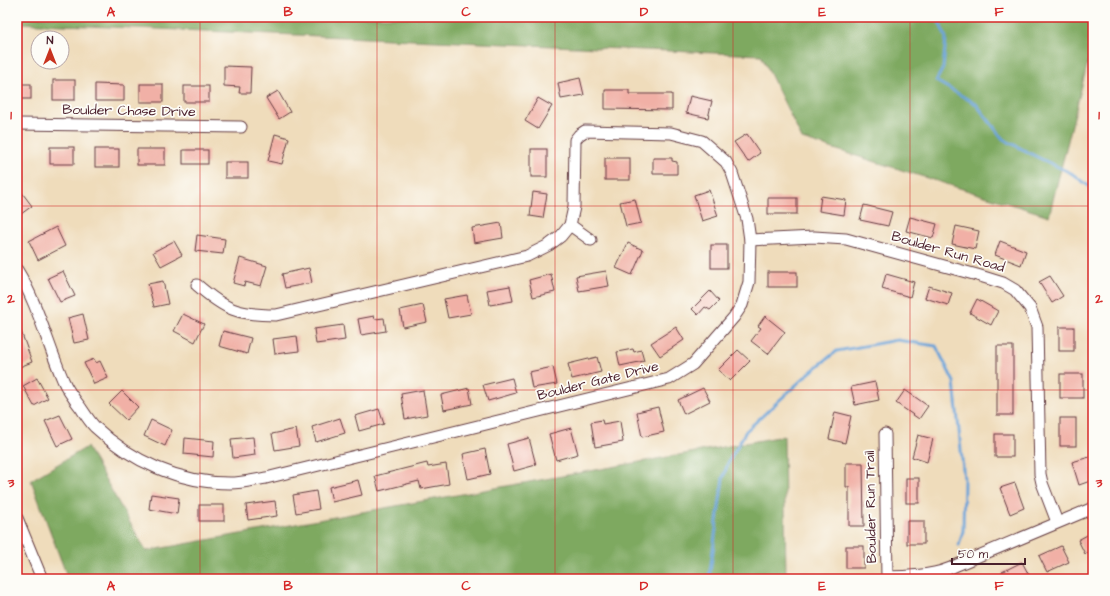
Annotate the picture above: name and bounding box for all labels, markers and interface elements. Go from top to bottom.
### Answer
text: A [107,3,116,21]
text: B [283,3,293,21]
text: C [461,3,471,21]
text: D [640,3,649,21]
text: E [818,3,826,21]
text: F [994,3,1004,21]
north arrow [30,30,70,70]
text: N [47,33,54,48]
street label: Boulder Chase Drive [62,100,196,122]
text: 1 [10,106,12,124]
text: 1 [1098,106,1100,124]
street label: Boulder Run Road [889,226,1007,278]
text: 2 [6,290,15,308]
text: 2 [1094,290,1103,308]
street label: Boulder Gate Drive [535,356,661,406]
street label: Boulder Run Trail [860,450,882,564]
text: 3 [7,474,15,492]
text: 3 [1095,474,1103,492]
scale bar [952,540,1025,566]
text: 50 m [958,546,989,563]
text: A [107,577,116,595]
text: B [283,577,293,595]
text: C [461,577,471,595]
text: D [640,577,649,595]
text: E [818,577,826,595]
text: F [994,577,1004,595]

